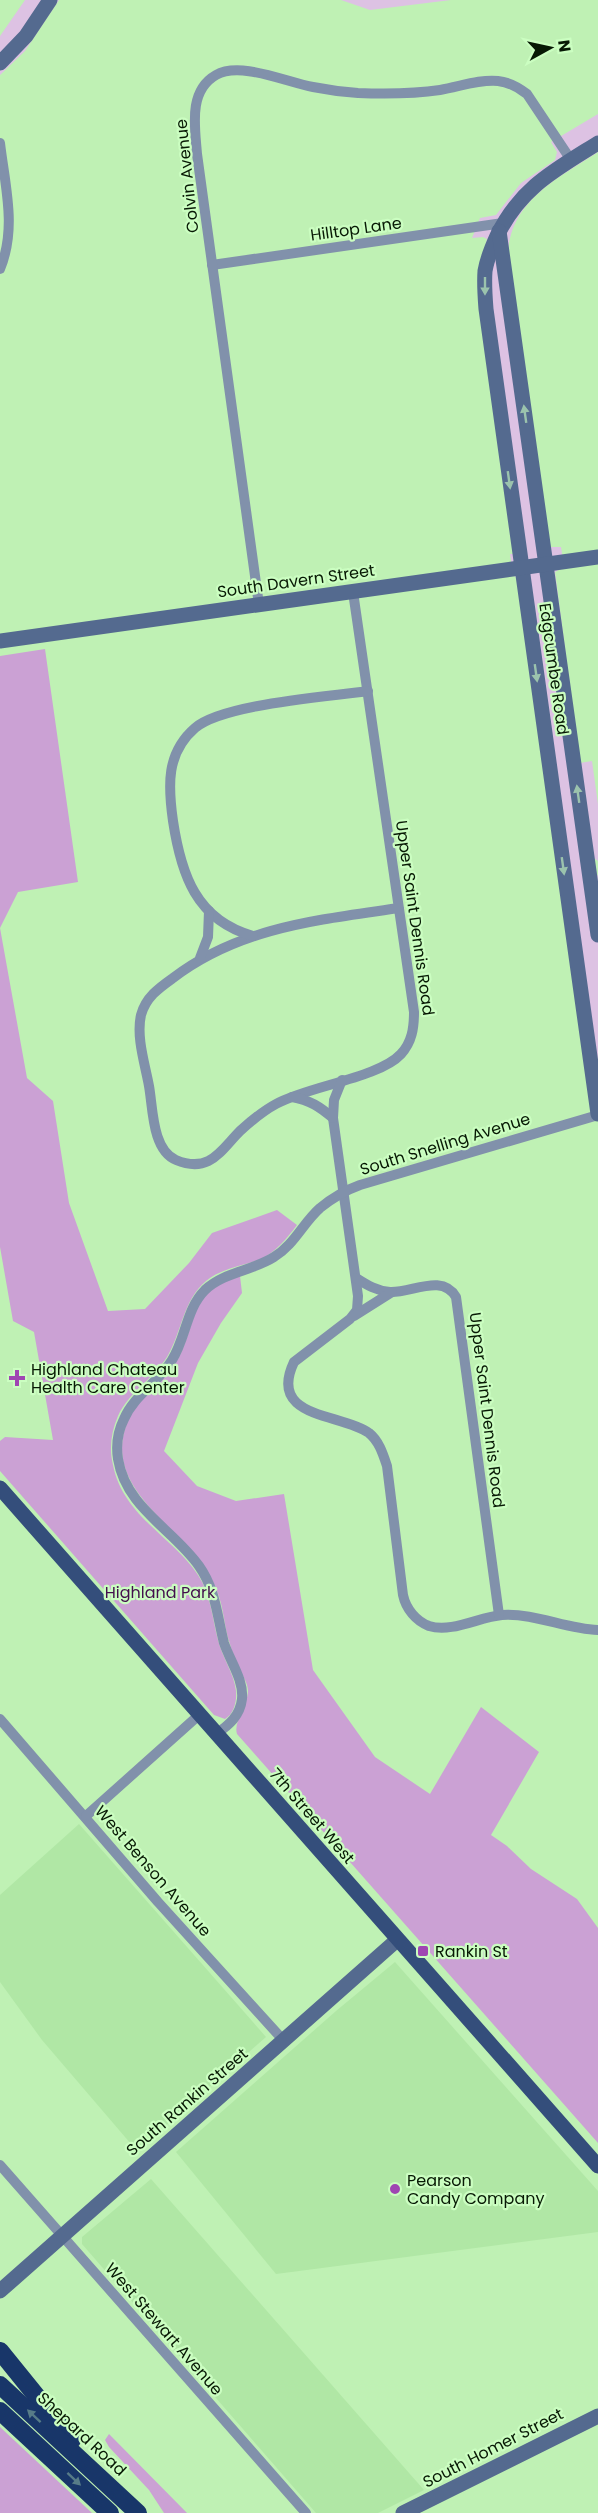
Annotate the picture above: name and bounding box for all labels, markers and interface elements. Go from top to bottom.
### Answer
north arrow [520,18,580,78]
text: N [552,38,577,54]
street label: Colvin Avenue [170,118,204,234]
street label: Hilltop Lane [309,211,403,247]
one-way arrow [480,277,490,296]
one-way arrow [521,404,530,423]
one-way arrow [505,470,514,489]
street label: South Davern Street [216,559,376,603]
street label: Edgcumbe Road [533,602,575,736]
one-way arrow [532,664,541,683]
one-way arrow [574,784,583,803]
street label: Upper Saint Dennis Road [390,819,440,1017]
one-way arrow [559,857,568,876]
street label: South Snelling Avenue [357,1107,533,1181]
street label: Upper Saint Dennis Road [464,1311,510,1509]
place label: Highland Chateau Health Care Center [31,1358,185,1399]
marker: Highland Chateau Health Care Center [8,1369,26,1387]
park label: Highland Park [105,1581,216,1604]
street label: 7th Street West [264,1763,360,1869]
street label: West Benson Avenue [89,1800,217,1942]
place label: Rankin St [435,1940,508,1963]
marker: Rankin St [416,1944,430,1958]
street label: South Rankin Street [121,2043,253,2161]
place label: Pearson Candy Company [407,2169,544,2210]
marker: Pearson Candy Company [388,2182,402,2196]
street label: West Stewart Avenue [100,2258,228,2400]
street label: Shepard Road [33,2387,131,2481]
street label: South Homer Street [419,2402,567,2493]
one-way arrow [27,2410,42,2423]
one-way arrow [66,2472,81,2485]

